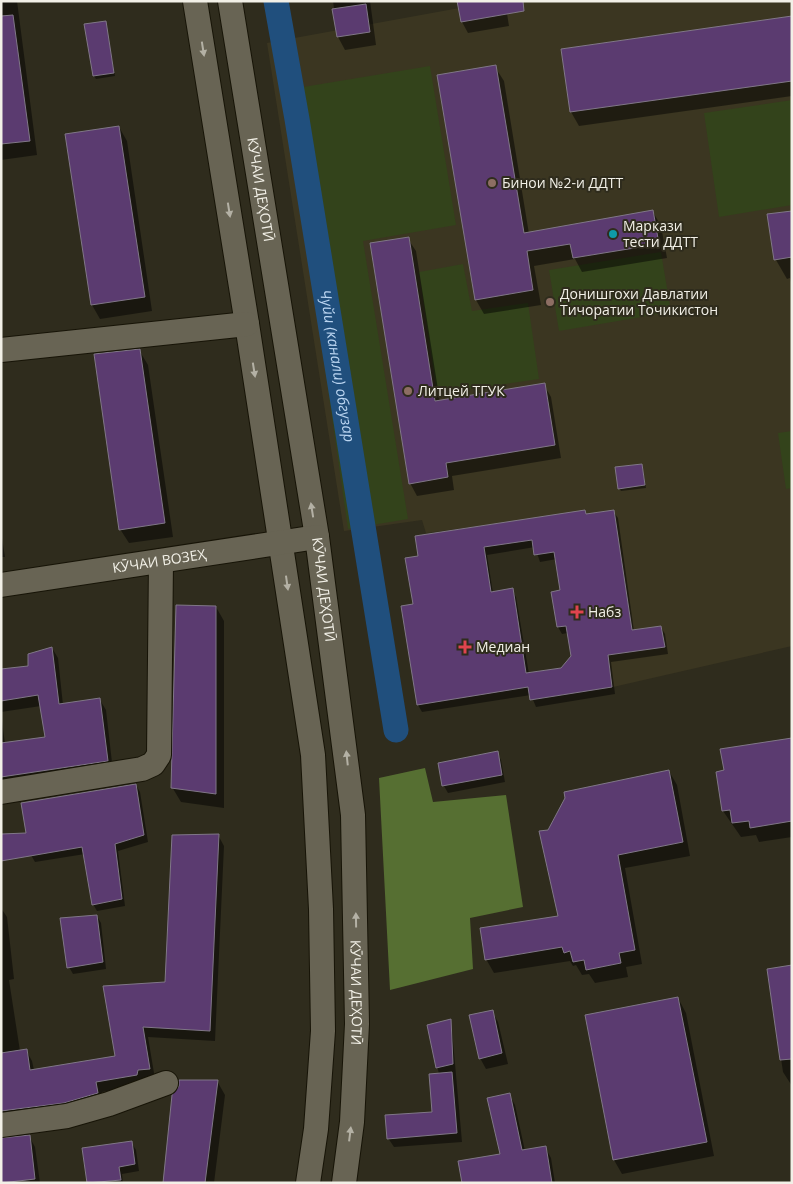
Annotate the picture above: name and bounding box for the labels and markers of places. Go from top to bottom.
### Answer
place label: Бинои №2-и ДДТТ [502,173,623,192]
marker: Бинои №2-и ДДТТ [486,177,498,189]
place label: Маркази тести ДДТТ [623,216,698,251]
marker: Маркази тести ДДТТ [607,228,619,240]
place label: Донишгохи Давлатии Тичоратии Точикистон [560,284,718,319]
marker: Донишгохи Давлатии Тичоратии Точикистон [544,296,556,308]
place label: Литцей ТГУК [418,381,505,400]
marker: Литцей ТГУК [402,385,414,397]
place label: Набз [588,602,621,621]
marker: Набз [570,605,584,619]
place label: Медиан [476,637,530,656]
marker: Медиан [458,640,472,654]

